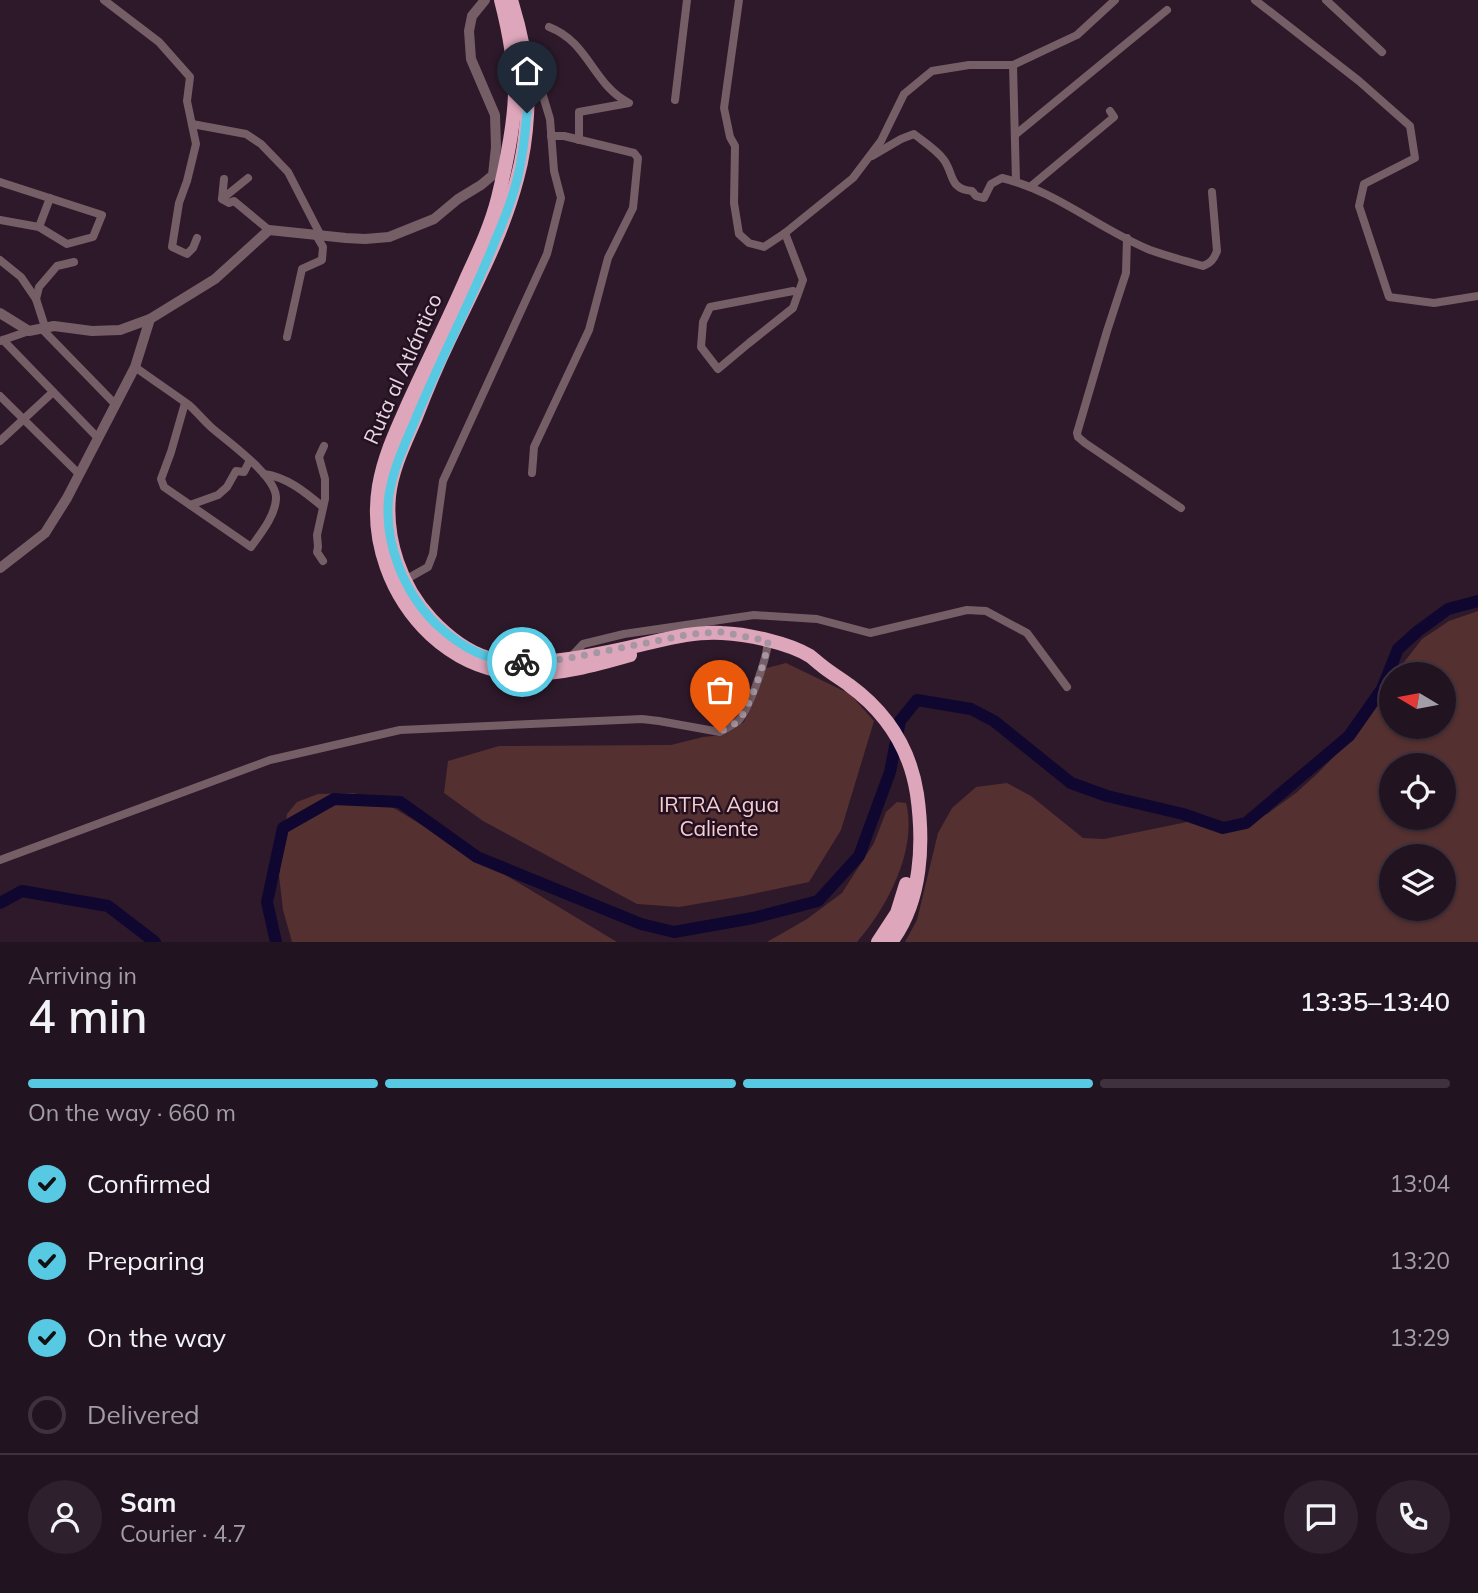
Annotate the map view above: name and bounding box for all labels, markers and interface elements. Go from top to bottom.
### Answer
pin [497,41,557,113]
icon: home [508,52,546,90]
street label: Ruta al Atlántico [357,289,447,448]
courier [487,627,557,697]
icon: bike [503,643,541,681]
pin [690,660,750,732]
north arrow [1379,662,1456,738]
map controls [1379,662,1456,921]
icon: bag [701,671,739,709]
button: locate [1379,753,1456,830]
park label: IRTRA Agua Caliente [659,791,779,841]
button: layers [1379,844,1456,921]
text: Arriving in [28,961,137,990]
text: 13:35–13:40 [1300,985,1450,1018]
text: 4 min [28,987,147,1045]
text: On the way · 660 m [28,1098,236,1127]
icon: check [28,1165,66,1203]
text: Confirmed [87,1167,211,1200]
text: 13:04 [1390,1169,1450,1198]
icon: check [28,1242,66,1280]
text: Preparing [87,1244,205,1277]
text: 13:20 [1390,1246,1450,1275]
icon: check [28,1319,66,1357]
text: On the way [87,1321,226,1354]
text: 13:29 [1390,1323,1450,1352]
text: Delivered [87,1398,200,1431]
button: person [28,1480,102,1554]
button: chat [1284,1480,1358,1554]
button: phone [1376,1480,1450,1554]
text: Sam [120,1486,176,1519]
text: Courier · 4.7 [120,1519,246,1548]

